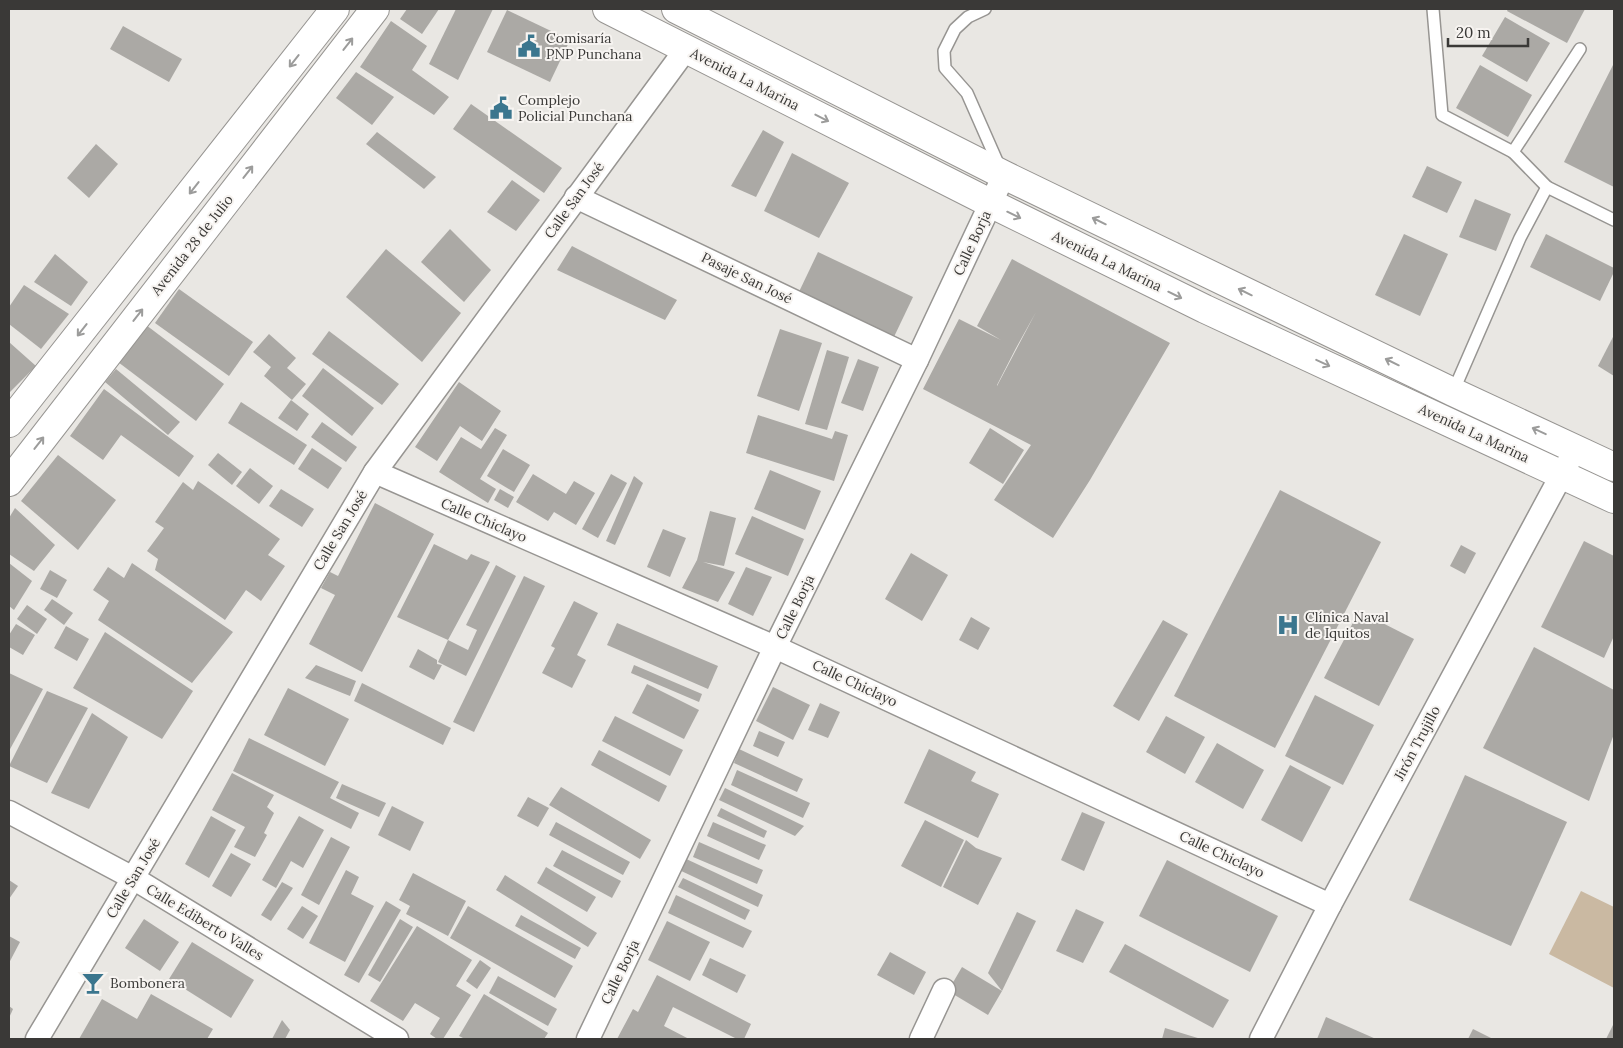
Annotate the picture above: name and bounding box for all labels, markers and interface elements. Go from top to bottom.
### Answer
scale bar [1448,15,1528,47]
text: 20 m [1456,23,1491,42]
place label: Comisaría PNP Punchana [546,29,641,63]
public building icon: Comisaría PNP Punchana [516,33,542,59]
one-way arrow [342,38,353,51]
street label: Avenida La Marina [687,43,802,114]
one-way arrow [289,54,300,67]
place label: Complejo Policial Punchana [518,91,633,125]
public building icon: Complejo Policial Punchana [488,95,514,121]
one-way arrow [814,114,829,123]
street label: Calle San José [540,158,608,242]
one-way arrow [243,166,254,179]
one-way arrow [188,182,199,195]
street label: Avenida 28 de Julio [146,191,237,300]
street label: Calle Borja [949,208,995,278]
one-way arrow [1006,211,1021,220]
one-way arrow [1092,216,1107,225]
street label: Avenida La Marina [1048,226,1165,295]
street label: Pasaje San José [699,248,796,308]
one-way arrow [1238,286,1253,296]
one-way arrow [1168,290,1183,300]
one-way arrow [133,308,143,322]
one-way arrow [77,323,88,336]
one-way arrow [1384,357,1399,367]
one-way arrow [1315,359,1330,369]
street label: Avenida La Marina [1415,399,1532,466]
one-way arrow [1532,426,1547,436]
one-way arrow [33,437,44,450]
street label: Calle San José [309,486,371,573]
street label: Calle Chiclayo [438,494,530,546]
street label: Calle Borja [772,572,818,642]
place label: Clínica Naval de Iquitos [1305,608,1389,642]
hospital icon: Clínica Naval de Iquitos [1275,612,1301,638]
street label: Calle Chiclayo [810,655,900,711]
street label: Jirón Trujillo [1389,703,1444,784]
street label: Calle Chiclayo [1177,826,1267,882]
street label: Calle San José [102,834,164,921]
street label: Calle Ediberto Valles [143,880,267,964]
street label: Calle Borja [597,937,643,1007]
bar icon: Bombonera [80,970,106,996]
place label: Bombonera [110,974,185,992]

